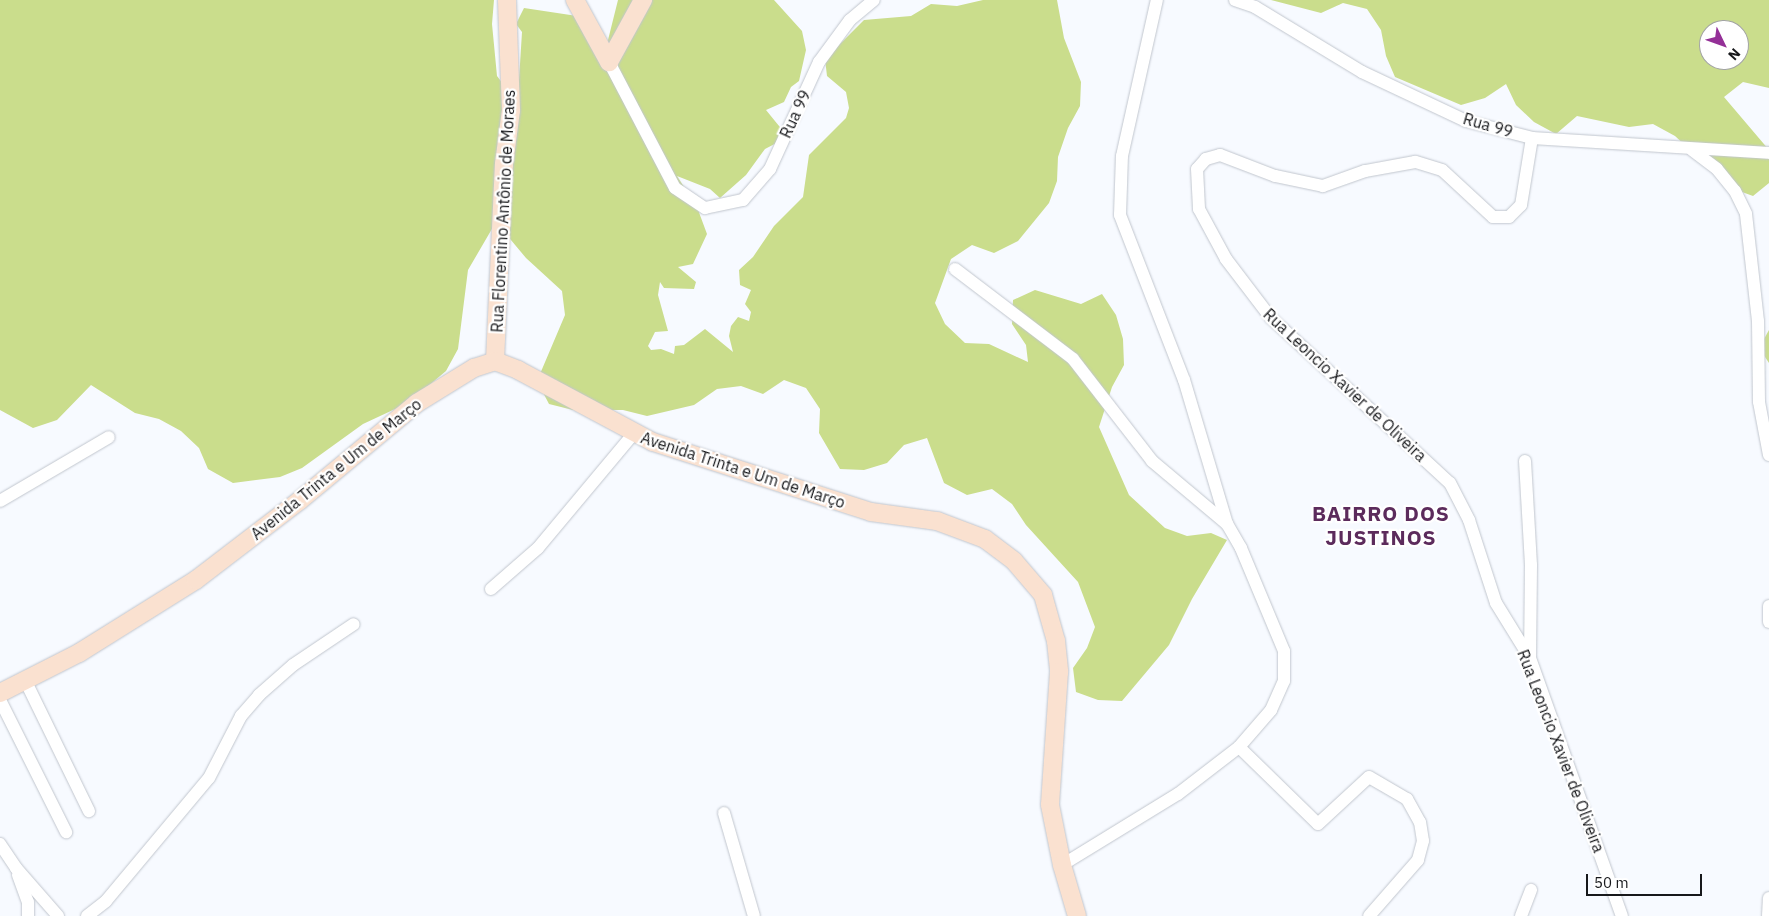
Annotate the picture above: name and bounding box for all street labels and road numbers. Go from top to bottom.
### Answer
street label: Rua 99 [776,87,814,141]
street label: Rua Florentino Antônio de Moraes [487,89,519,333]
street label: Rua 99 [1461,109,1515,141]
street label: Rua Leoncio Xavier de Oliveira [1260,304,1430,466]
street label: Avenida Trinta e Um de Março [247,394,425,544]
street label: Avenida Trinta e Um de Março [638,428,848,512]
street label: Rua Leoncio Xavier de Oliveira [1513,647,1609,855]

